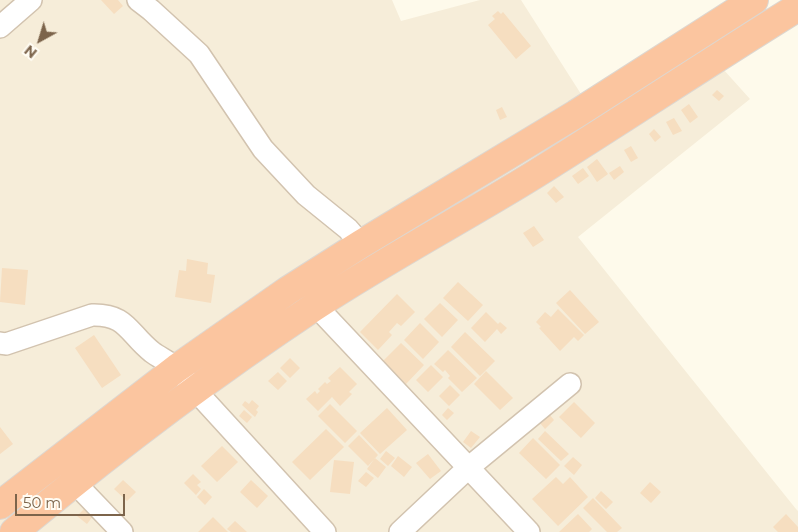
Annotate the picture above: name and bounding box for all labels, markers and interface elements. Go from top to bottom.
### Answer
north arrow [15,15,65,65]
text: N [21,41,41,62]
scale bar [18,484,128,516]
text: 50 m [23,493,61,512]

